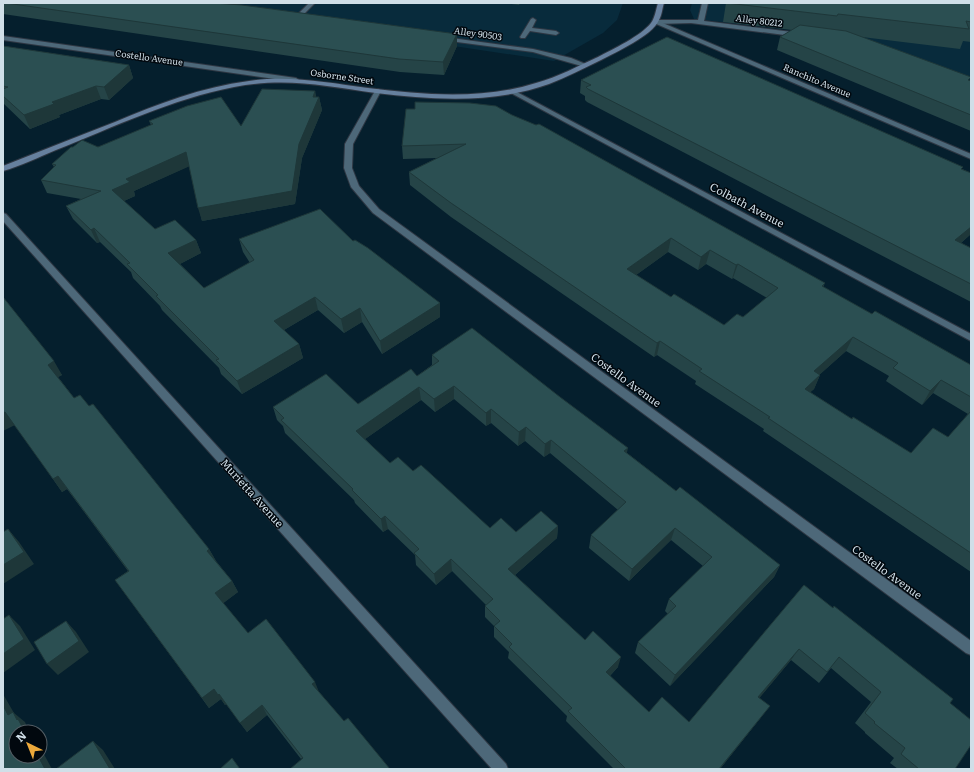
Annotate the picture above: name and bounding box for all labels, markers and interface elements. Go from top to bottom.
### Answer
street label: Alley 80212 [735,10,784,30]
street label: Alley 90503 [453,23,503,43]
street label: Costello Avenue [114,45,184,69]
street label: Ranchito Avenue [781,59,854,101]
street label: Osborne Street [310,65,375,87]
street label: Colbath Avenue [707,178,788,231]
street label: Costello Avenue [588,348,665,410]
street label: Murietta Avenue [218,455,288,530]
street label: Costello Avenue [849,540,926,602]
north arrow [8,724,48,764]
text: N [12,727,29,745]

